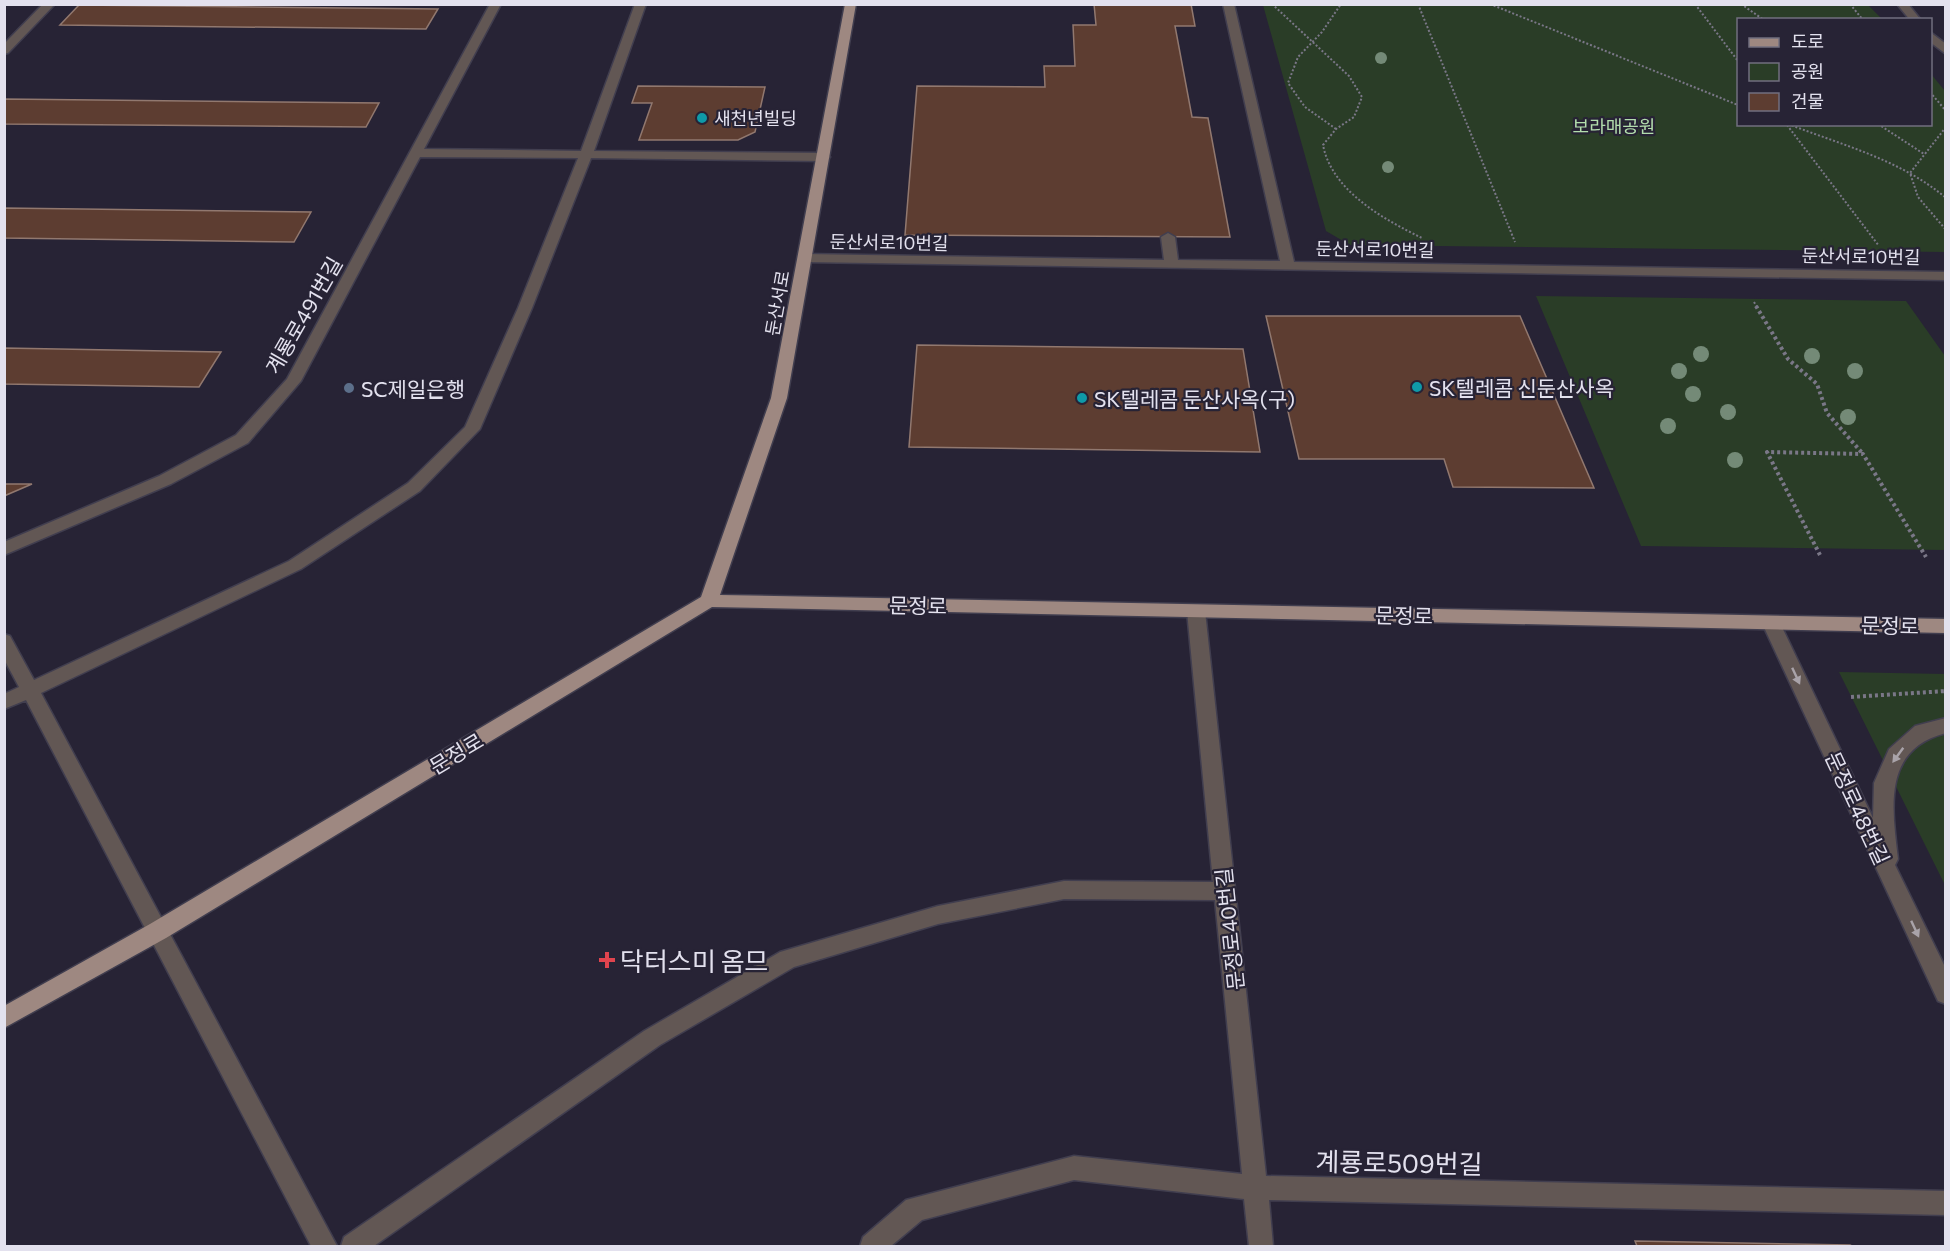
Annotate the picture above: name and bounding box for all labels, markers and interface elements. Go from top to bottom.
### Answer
legend [1737,18,1932,126]
text: 도로 [1791,30,1824,52]
text: 공원 [1791,60,1824,82]
text: 건물 [1791,90,1824,112]
place label: 새천년빌딩 [714,107,797,129]
marker: 새천년빌딩 [695,111,709,125]
park label: 보라매공원 [1573,115,1655,137]
street label: 둔산서로10번길 [829,230,949,254]
street label: 둔산서로10번길 [1315,237,1435,261]
street label: 둔산서로10번길 [1801,244,1921,268]
street label: 계룡로491번길 [259,252,347,378]
street label: 둔산서로 [760,268,794,338]
place label: SK텔레콤 신둔산사옥 [1429,375,1614,400]
place label: SC제일은행 [361,376,465,401]
marker: SK텔레콤 신둔산사옥 [1410,380,1424,394]
marker: SC제일은행 [342,381,356,395]
place label: SK텔레콤 둔산사옥(구) [1094,386,1295,411]
marker: SK텔레콤 둔산사옥(구) [1075,391,1089,405]
street label: 문정로 [889,592,947,618]
street label: 문정로 [1375,602,1433,628]
street label: 문정로 [1861,612,1919,638]
one-way arrow [1792,667,1801,684]
street label: 문정로 [425,727,487,779]
street label: 문정로48번길 [1821,747,1895,869]
one-way arrow [1892,747,1904,763]
street label: 문정로40번길 [1210,867,1248,991]
one-way arrow [1910,920,1919,937]
place label: 닥터스미 옴므 [620,945,769,976]
marker: 닥터스미 옴므 [598,951,616,969]
street label: 계룡로509번길 [1315,1145,1483,1179]

